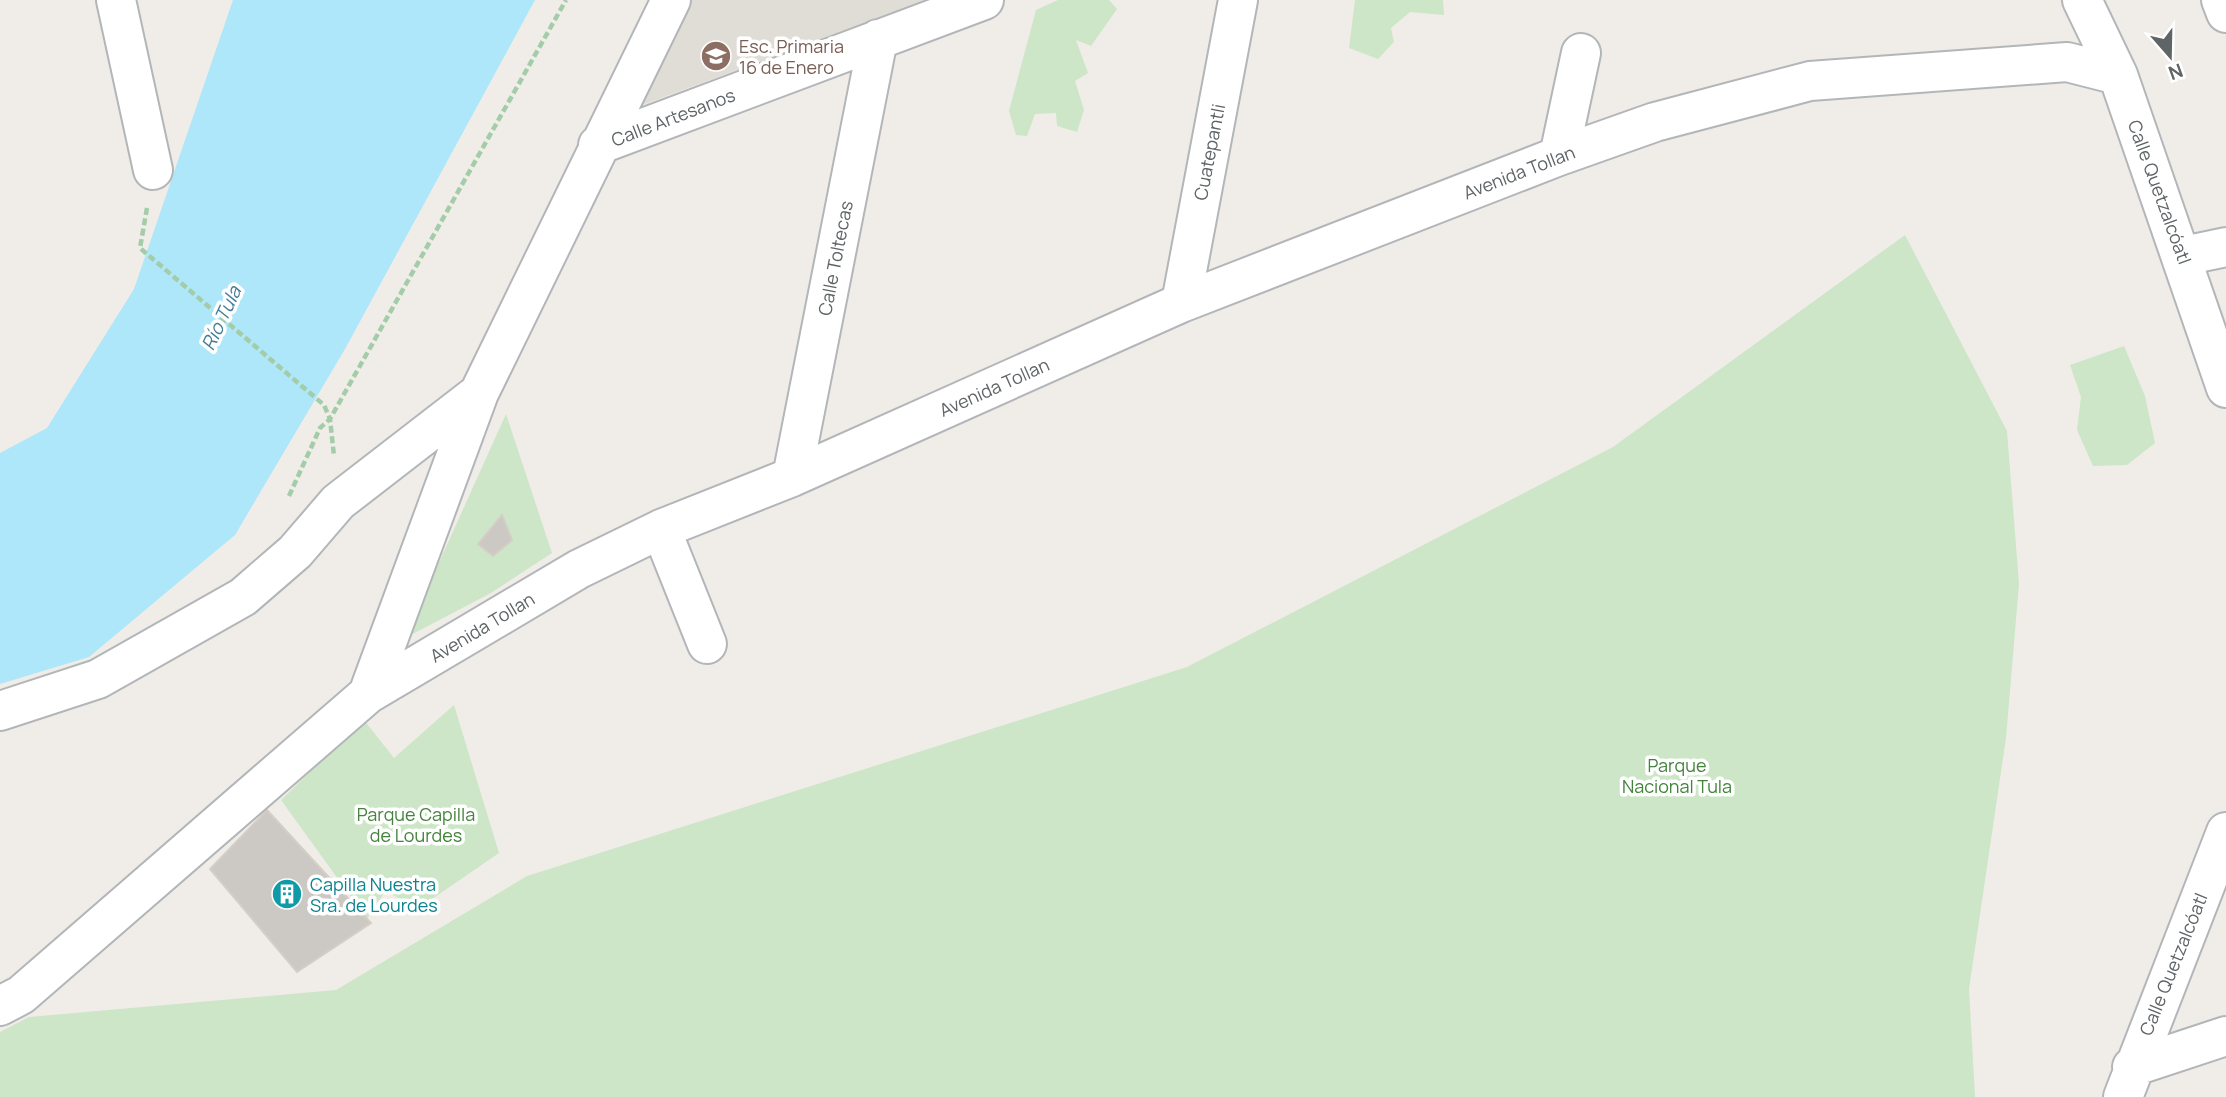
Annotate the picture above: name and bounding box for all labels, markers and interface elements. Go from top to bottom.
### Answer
north arrow [2135,21,2205,91]
place label: Esc. Primaria 16 de Enero [739,34,844,79]
school or university icon: Esc. Primaria 16 de Enero [699,39,733,73]
text: N [2165,57,2187,87]
street label: Calle Artesanos [608,82,738,152]
street label: Cuatepantli [1188,102,1230,202]
street label: Calle Quetzalcóatl [2123,117,2197,267]
street label: Avenida Tollan [1460,140,1578,204]
street label: Calle Toltecas [812,199,858,317]
water label: Río Tula [195,280,248,354]
street label: Avenida Tollan [935,352,1053,422]
street label: Avenida Tollan [425,586,539,668]
park label: Parque Nacional Tula [1622,753,1732,798]
park label: Parque Capilla de Lourdes [357,802,475,847]
place label: Capilla Nuestra Sra. de Lourdes [310,872,438,917]
building icon: Capilla Nuestra Sra. de Lourdes [270,877,304,911]
street label: Calle Quetzalcóatl [2133,889,2213,1039]

